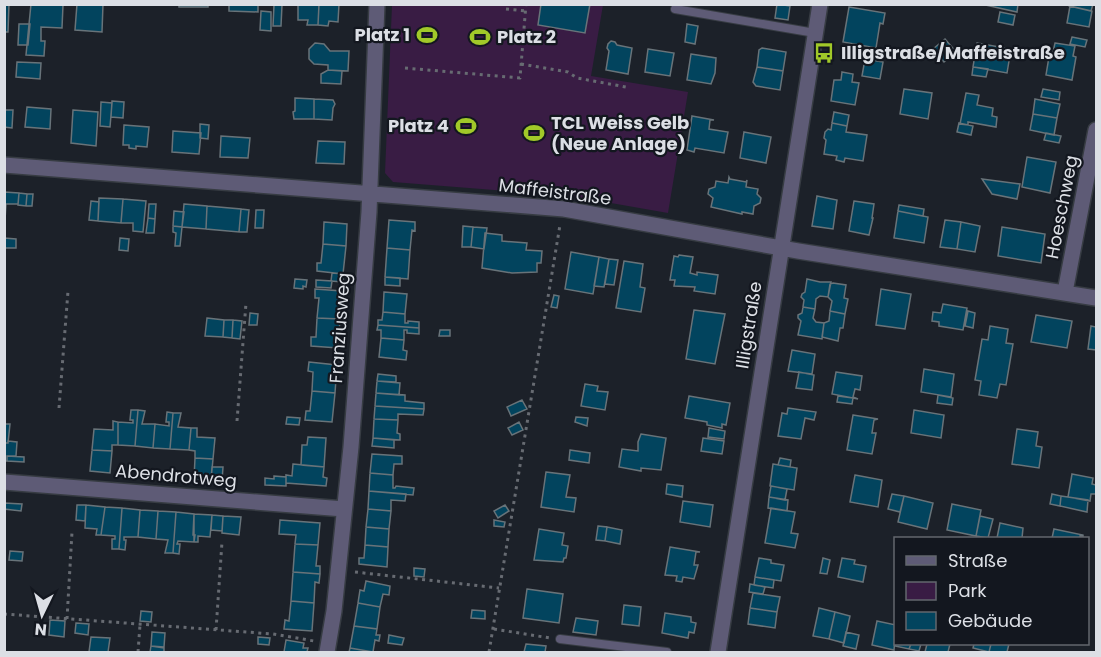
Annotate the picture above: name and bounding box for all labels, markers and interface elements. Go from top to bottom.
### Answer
place label: Platz 1 [354,22,410,47]
sports icon: Platz 1 [415,23,439,47]
place label: Platz 2 [497,24,556,49]
sports icon: Platz 2 [468,25,492,49]
place label: Illigstraße/Maffeistraße [841,40,1065,65]
bus stop icon: Illigstraße/Maffeistraße [812,41,836,65]
place label: TCL Weiss Gelb (Neue Anlage) [551,110,689,156]
place label: Platz 4 [388,113,449,138]
sports icon: Platz 4 [454,114,478,138]
sports icon: TCL Weiss Gelb (Neue Anlage) [522,121,546,145]
street label: Hoeschweg [1039,153,1084,261]
street label: Maffeistraße [497,172,613,211]
street label: Franziusweg [323,272,356,384]
street label: Illigstraße [729,279,768,370]
street label: Abendrotweg [114,458,238,493]
legend [894,537,1089,645]
text: Straße [948,548,1007,573]
text: Park [948,578,987,603]
north arrow [12,585,72,645]
text: Gebäude [948,608,1032,633]
text: N [34,617,48,641]

